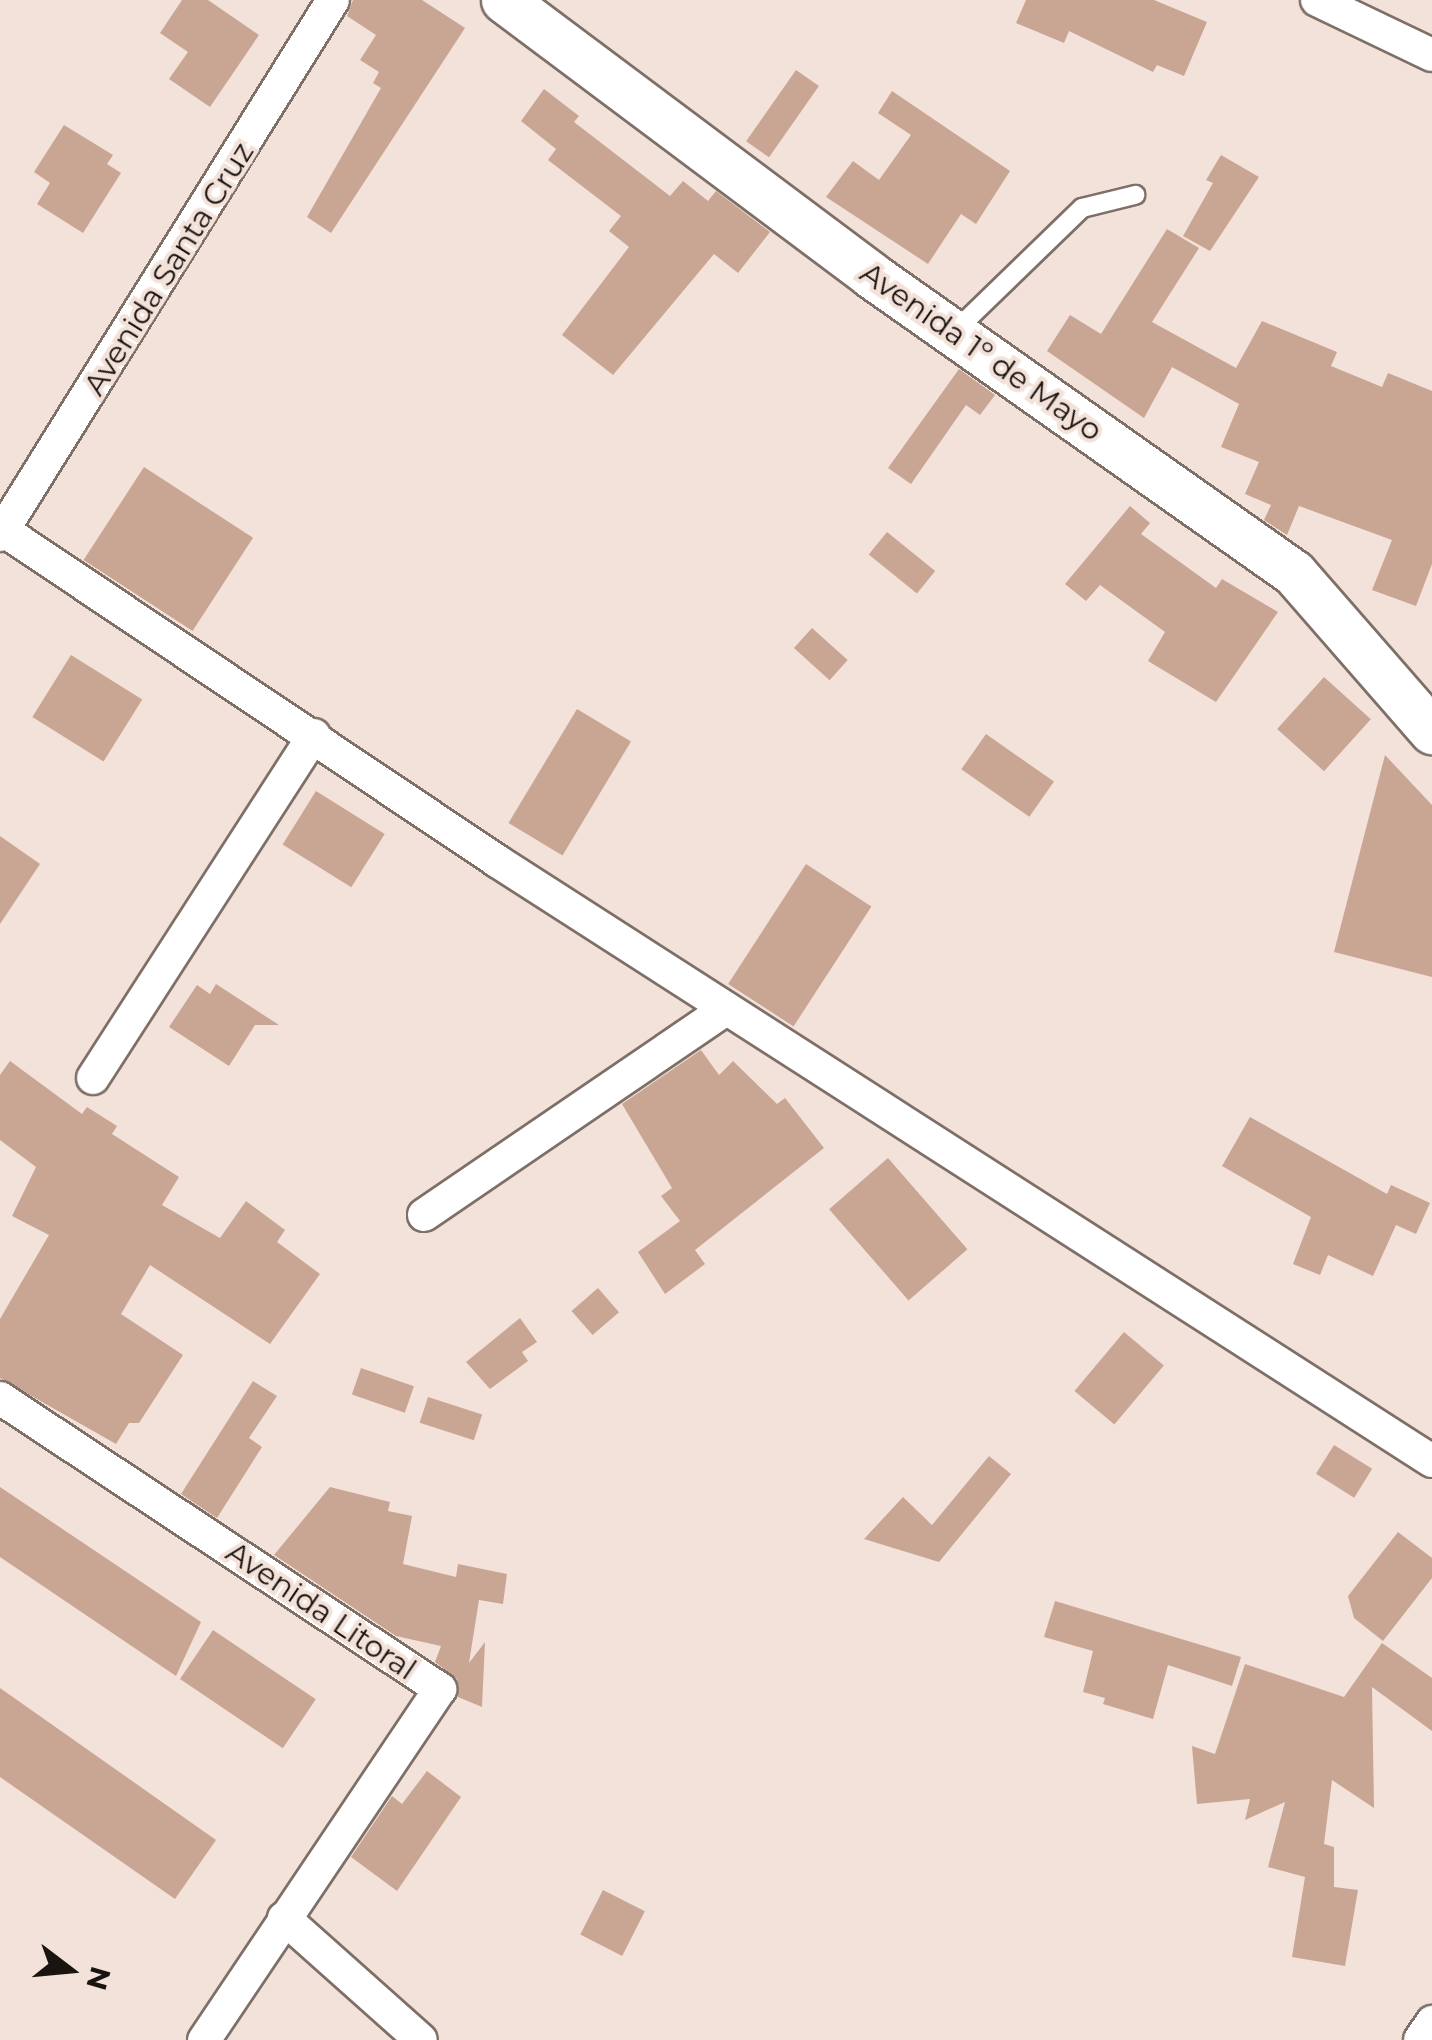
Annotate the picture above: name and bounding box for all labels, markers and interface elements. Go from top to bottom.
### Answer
street label: Avenida Santa Cruz [77,136,261,402]
street label: Avenida 1º de Mayo [853,255,1109,449]
street label: Avenida Litoral [219,1534,423,1688]
north arrow [20,1920,120,2020]
text: N [79,1963,118,1994]

